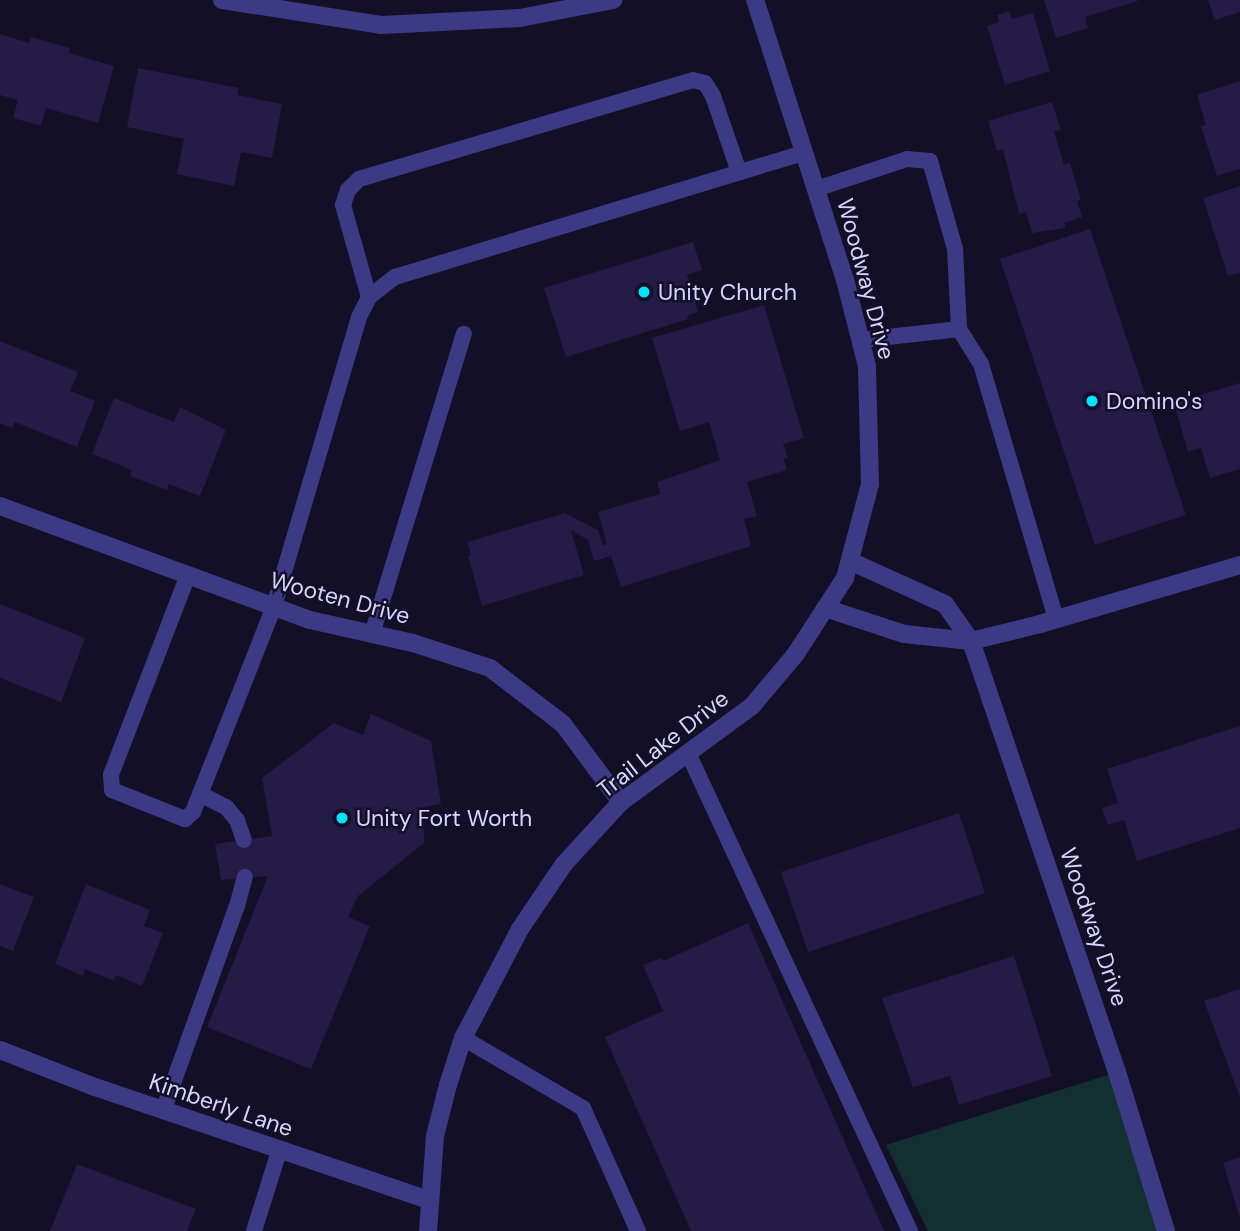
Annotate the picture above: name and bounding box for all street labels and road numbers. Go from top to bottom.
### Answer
street label: Woodway Drive [831,196,901,362]
street label: Wooten Drive [267,566,413,630]
street label: Trail Lake Drive [592,684,734,804]
street label: Woodway Drive [1054,844,1134,1010]
street label: Kimberly Lane [145,1067,297,1143]

